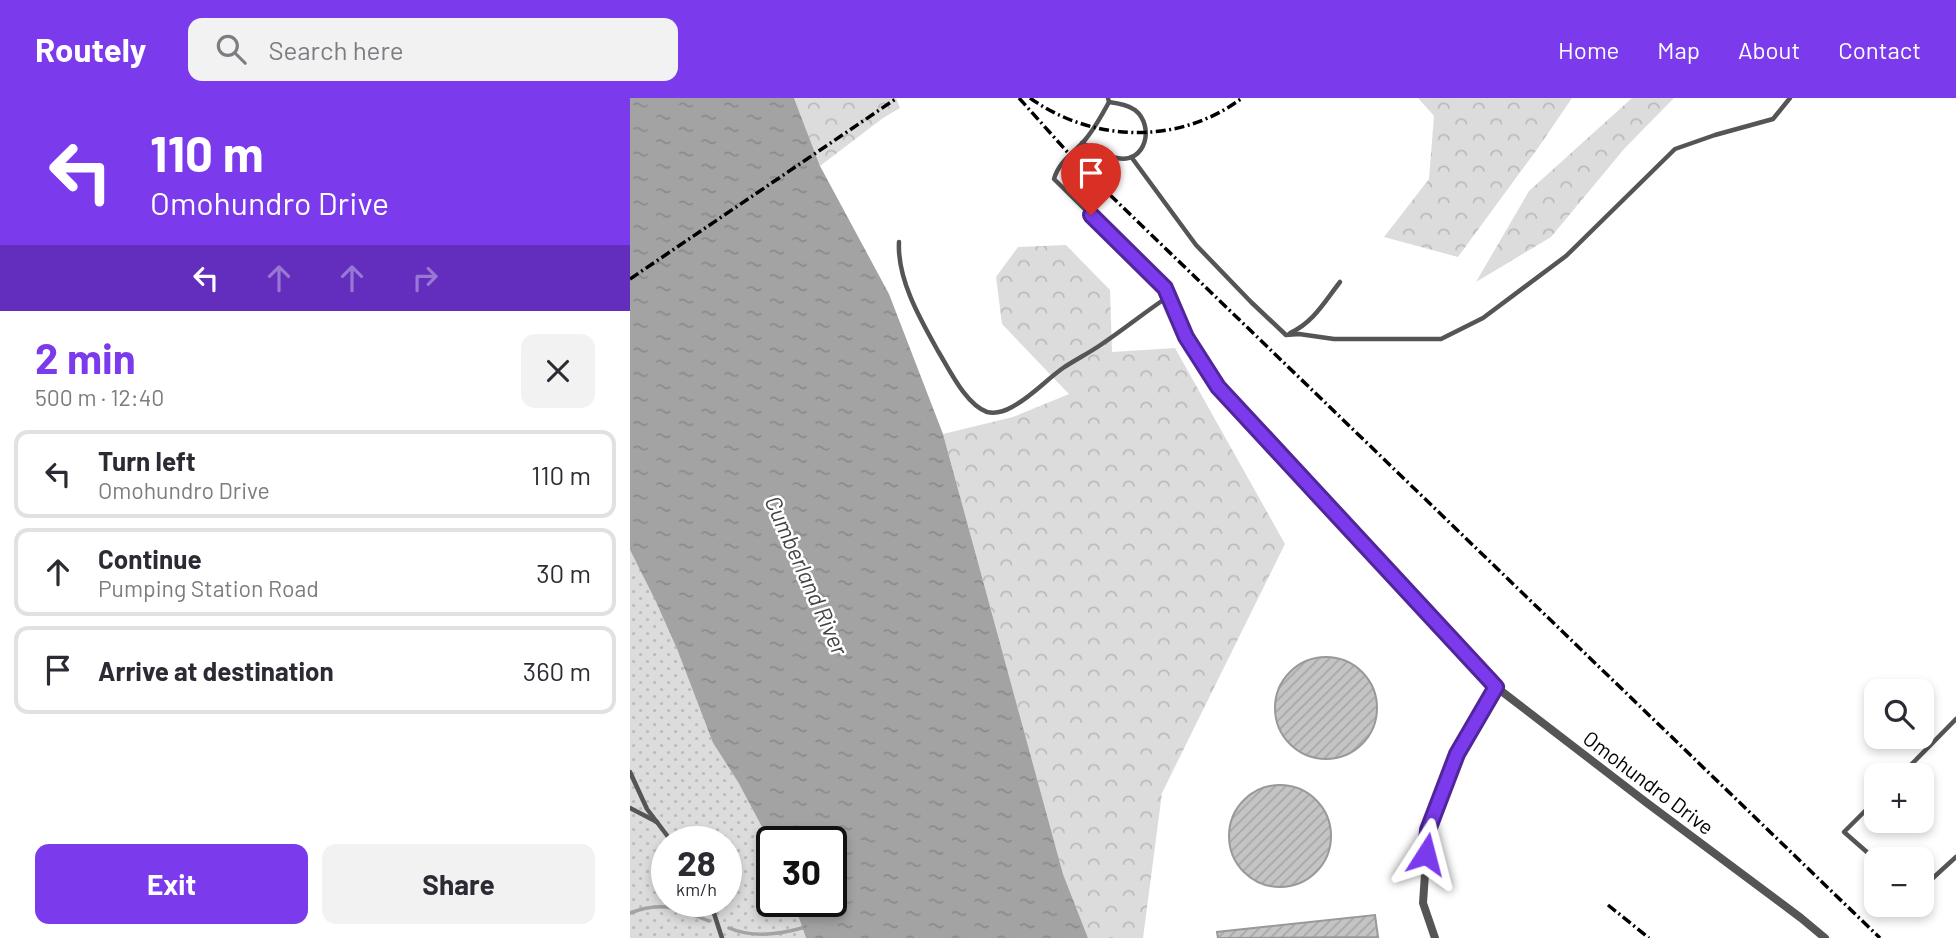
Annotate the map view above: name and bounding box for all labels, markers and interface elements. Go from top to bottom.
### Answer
search box [188,18,678,81]
text: Routely [35,29,146,69]
icon: search [212,30,250,68]
text: Search here [268,34,404,65]
text: Home [1558,35,1619,64]
text: Map [1657,35,1700,64]
text: About [1738,35,1800,64]
text: Contact [1838,35,1921,64]
text: 110 m [150,123,264,182]
icon: left [35,126,126,217]
pin [1061,143,1121,215]
icon: arrive [1072,154,1110,192]
text: Omohundro Drive [150,183,389,221]
icon: left [187,259,225,297]
icon: ahead [260,259,298,297]
icon: ahead [333,259,371,297]
icon: right [406,259,444,297]
text: 2 min [35,332,136,382]
button: close [521,334,595,408]
text: 500 m · 12:40 [35,383,164,411]
text: Turn left [98,445,196,476]
icon: left [39,455,77,493]
text: 110 m [531,459,591,490]
text: Omohundro Drive [98,476,270,504]
water label: Cumberland River [759,491,855,660]
text: Continue [98,543,202,574]
icon: ahead [39,553,77,591]
text: 30 m [536,557,591,588]
text: Pumping Station Road [98,574,319,602]
icon: arrive [39,651,77,689]
text: Arrive at destination [98,655,334,686]
text: 360 m [523,655,591,686]
map controls [1864,679,1934,917]
button: search [1864,679,1934,749]
street label: Omohundro Drive [1579,725,1719,839]
button: + [1864,763,1934,833]
position arrow [1389,817,1463,891]
speed limit sign: 30 [756,826,847,917]
text: 28 [677,841,716,883]
button: Exit [35,844,308,924]
button: Share [322,844,595,924]
button: − [1864,847,1934,917]
text: km/h [676,878,717,900]

